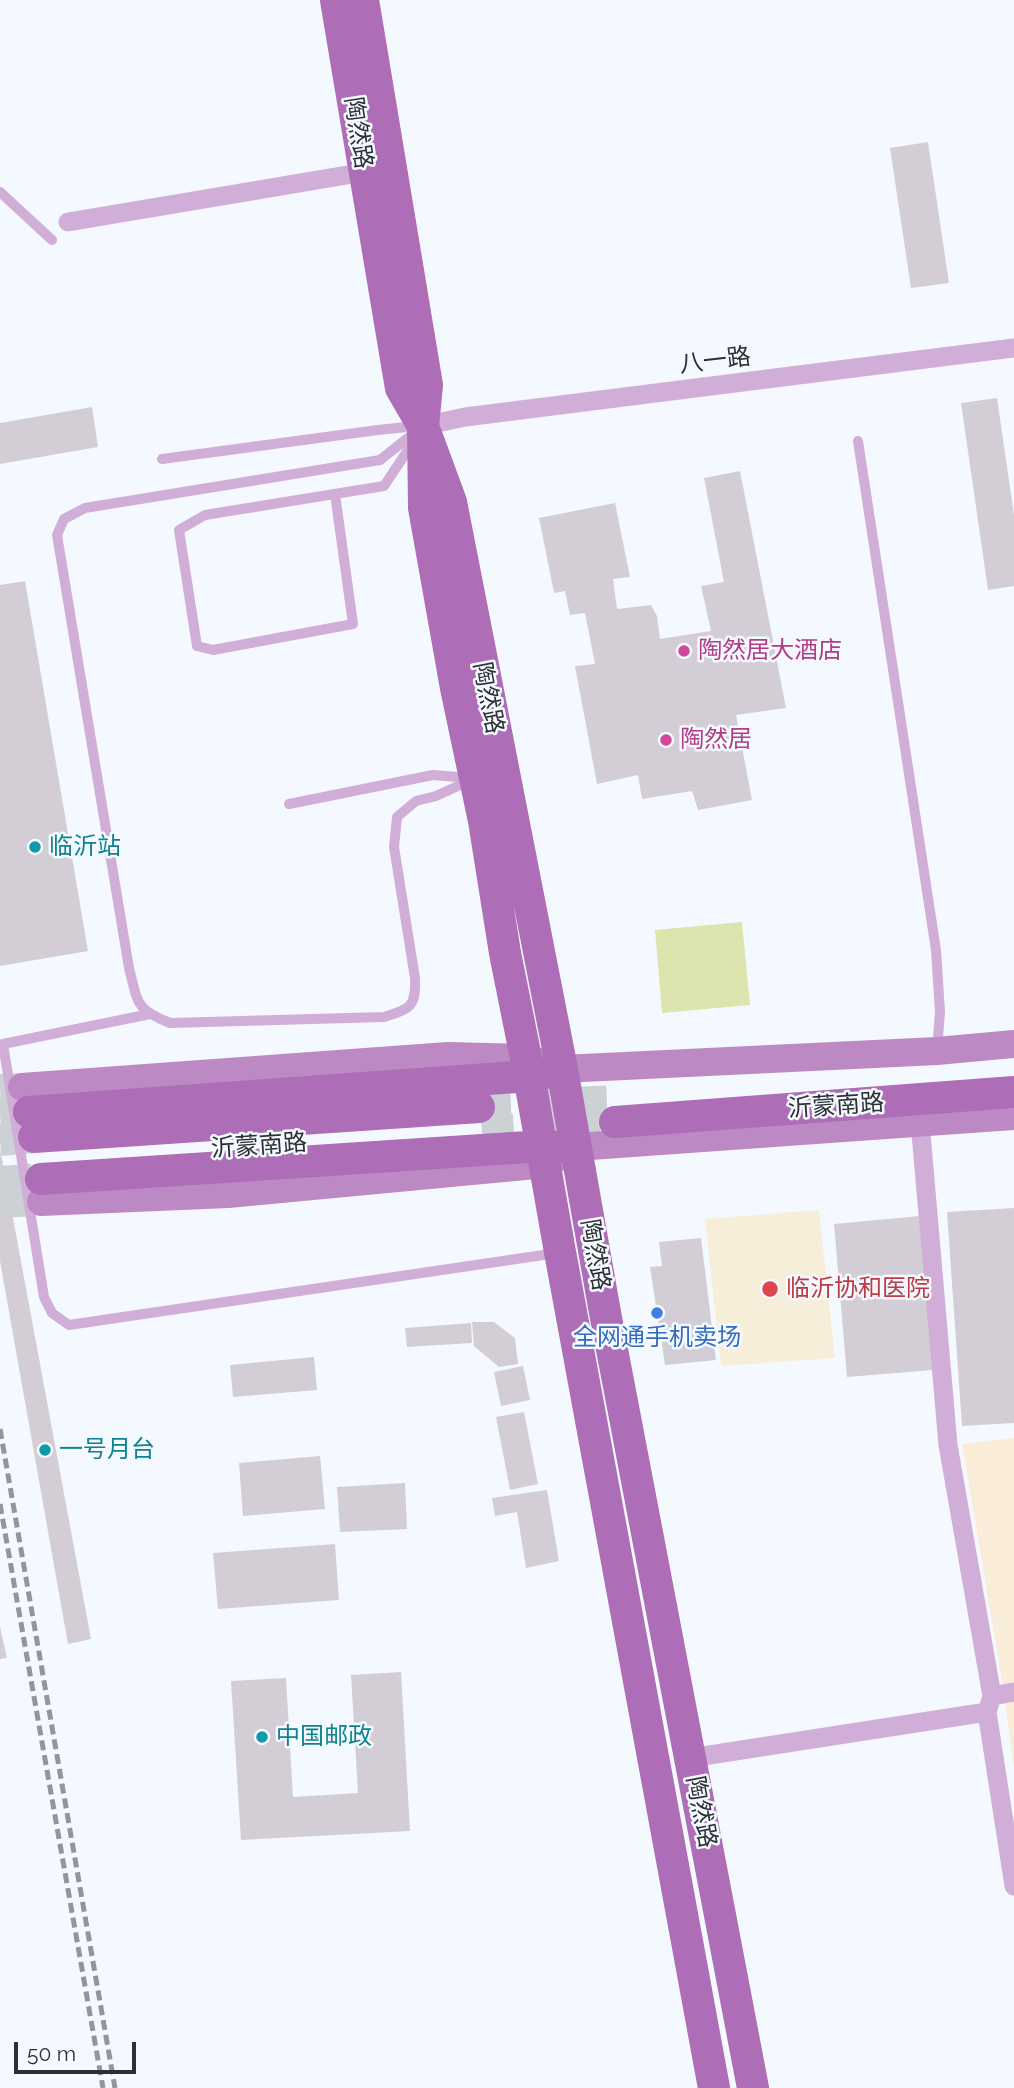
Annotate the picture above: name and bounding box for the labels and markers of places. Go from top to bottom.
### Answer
place label: 陶然居大酒店 [698,637,842,665]
marker: 陶然居大酒店 [676,643,692,659]
place label: 陶然居 [680,726,752,754]
marker: 陶然居 [658,732,674,748]
place label: 临沂站 [49,833,121,861]
marker: 临沂站 [27,839,43,855]
place label: 临沂协和医院 [786,1275,930,1303]
marker: 临沂协和医院 [760,1279,780,1299]
marker: 全网通手机卖场 [649,1305,665,1321]
place label: 全网通手机卖场 [573,1324,741,1352]
place label: 一号月台 [59,1436,155,1464]
marker: 一号月台 [37,1442,53,1458]
place label: 中国邮政 [276,1723,372,1751]
marker: 中国邮政 [254,1729,270,1745]

